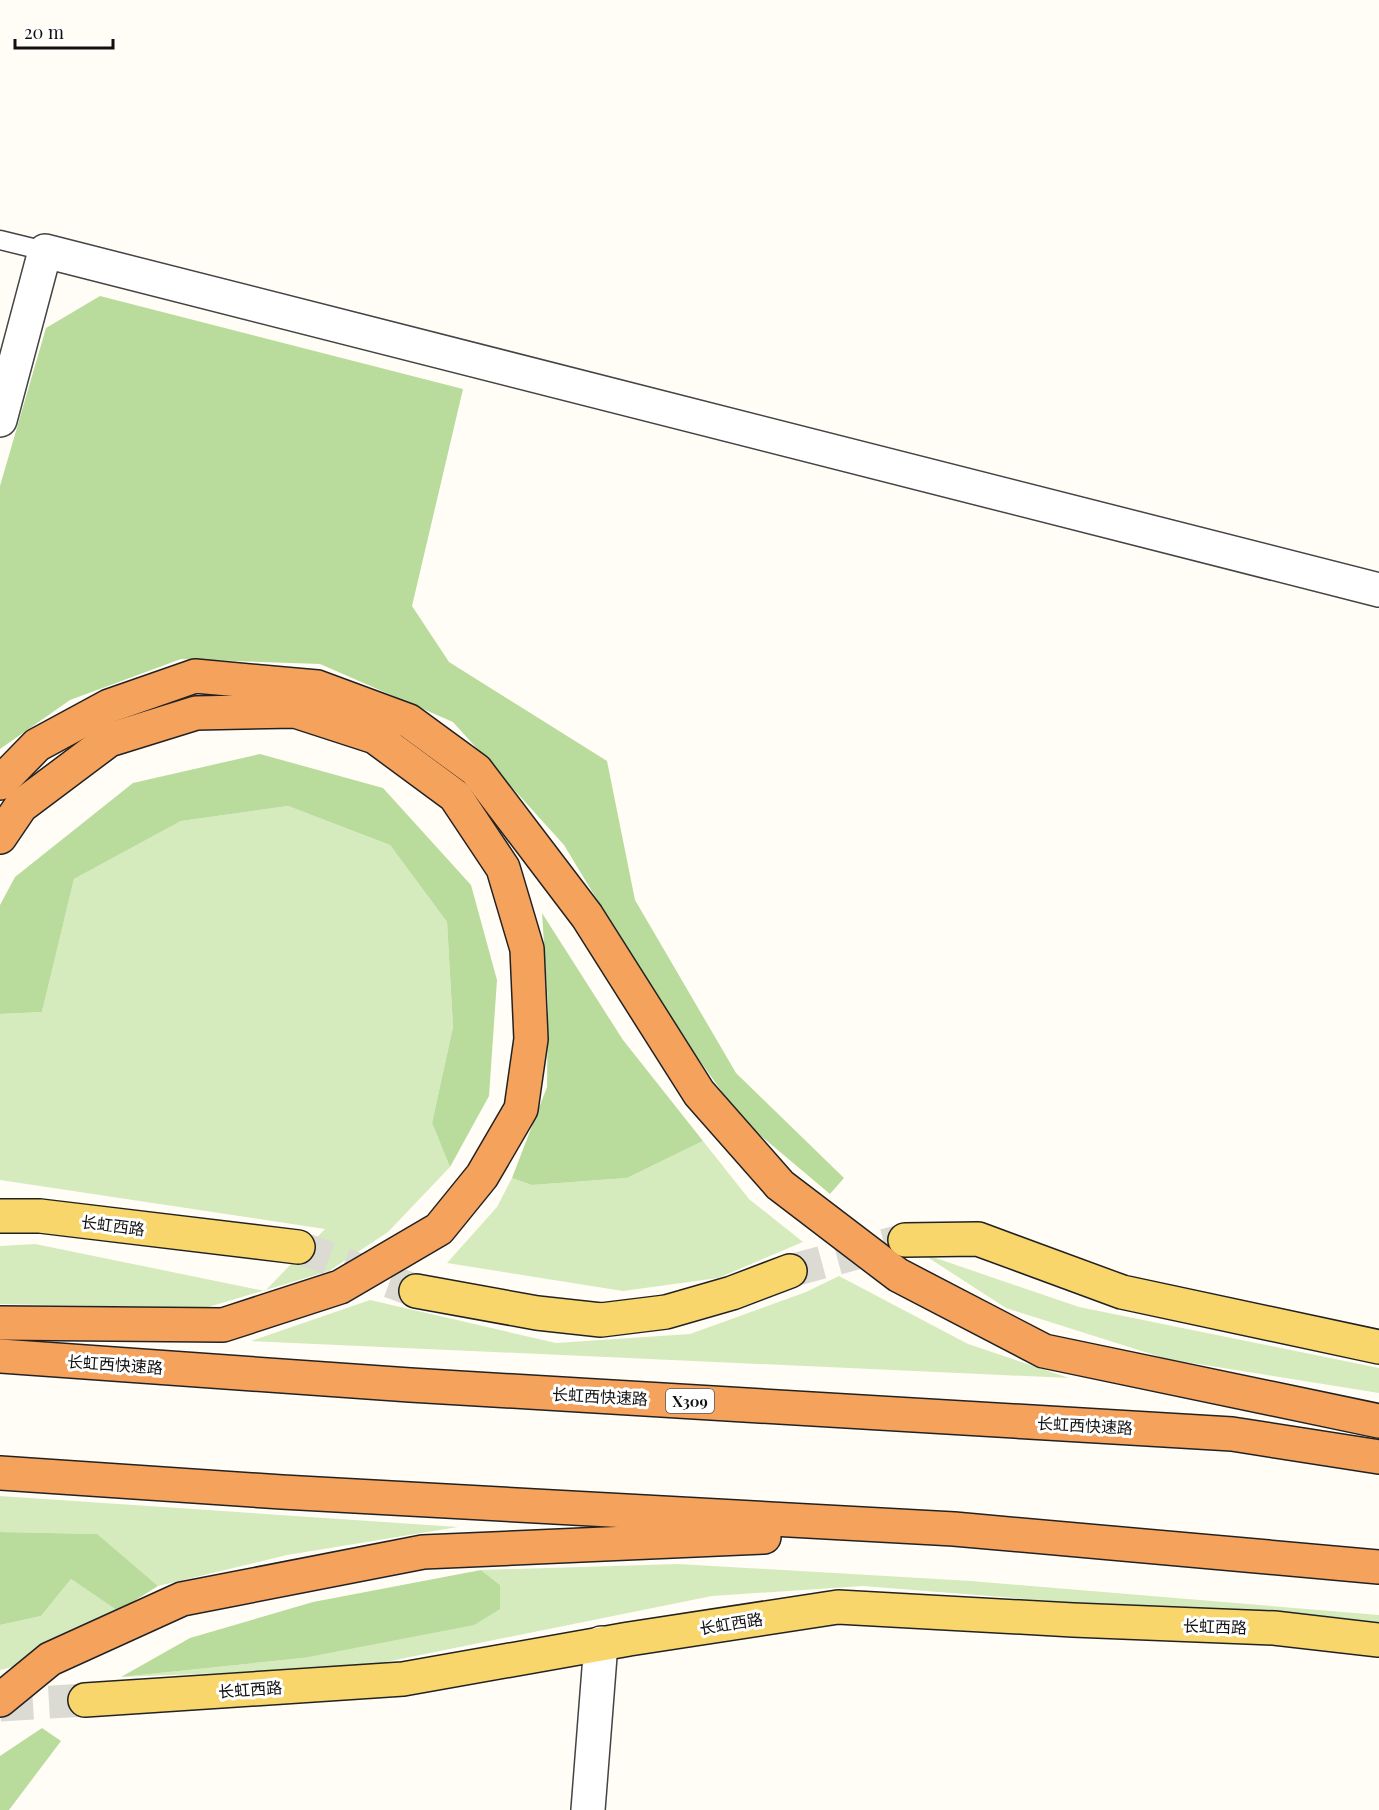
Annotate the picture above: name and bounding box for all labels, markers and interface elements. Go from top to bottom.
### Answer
scale bar [15,12,112,50]
text: 20 m [24,20,64,44]
street label: 长虹西路 [80,1211,146,1239]
street label: 长虹西快速路 [66,1350,164,1378]
street label: 长虹西快速路 [552,1383,648,1409]
road number: X309 [666,1389,714,1413]
street label: 长虹西快速路 [1037,1412,1133,1438]
street label: 长虹西路 [698,1608,764,1638]
street label: 长虹西路 [1183,1614,1247,1638]
street label: 长虹西路 [217,1676,283,1702]

